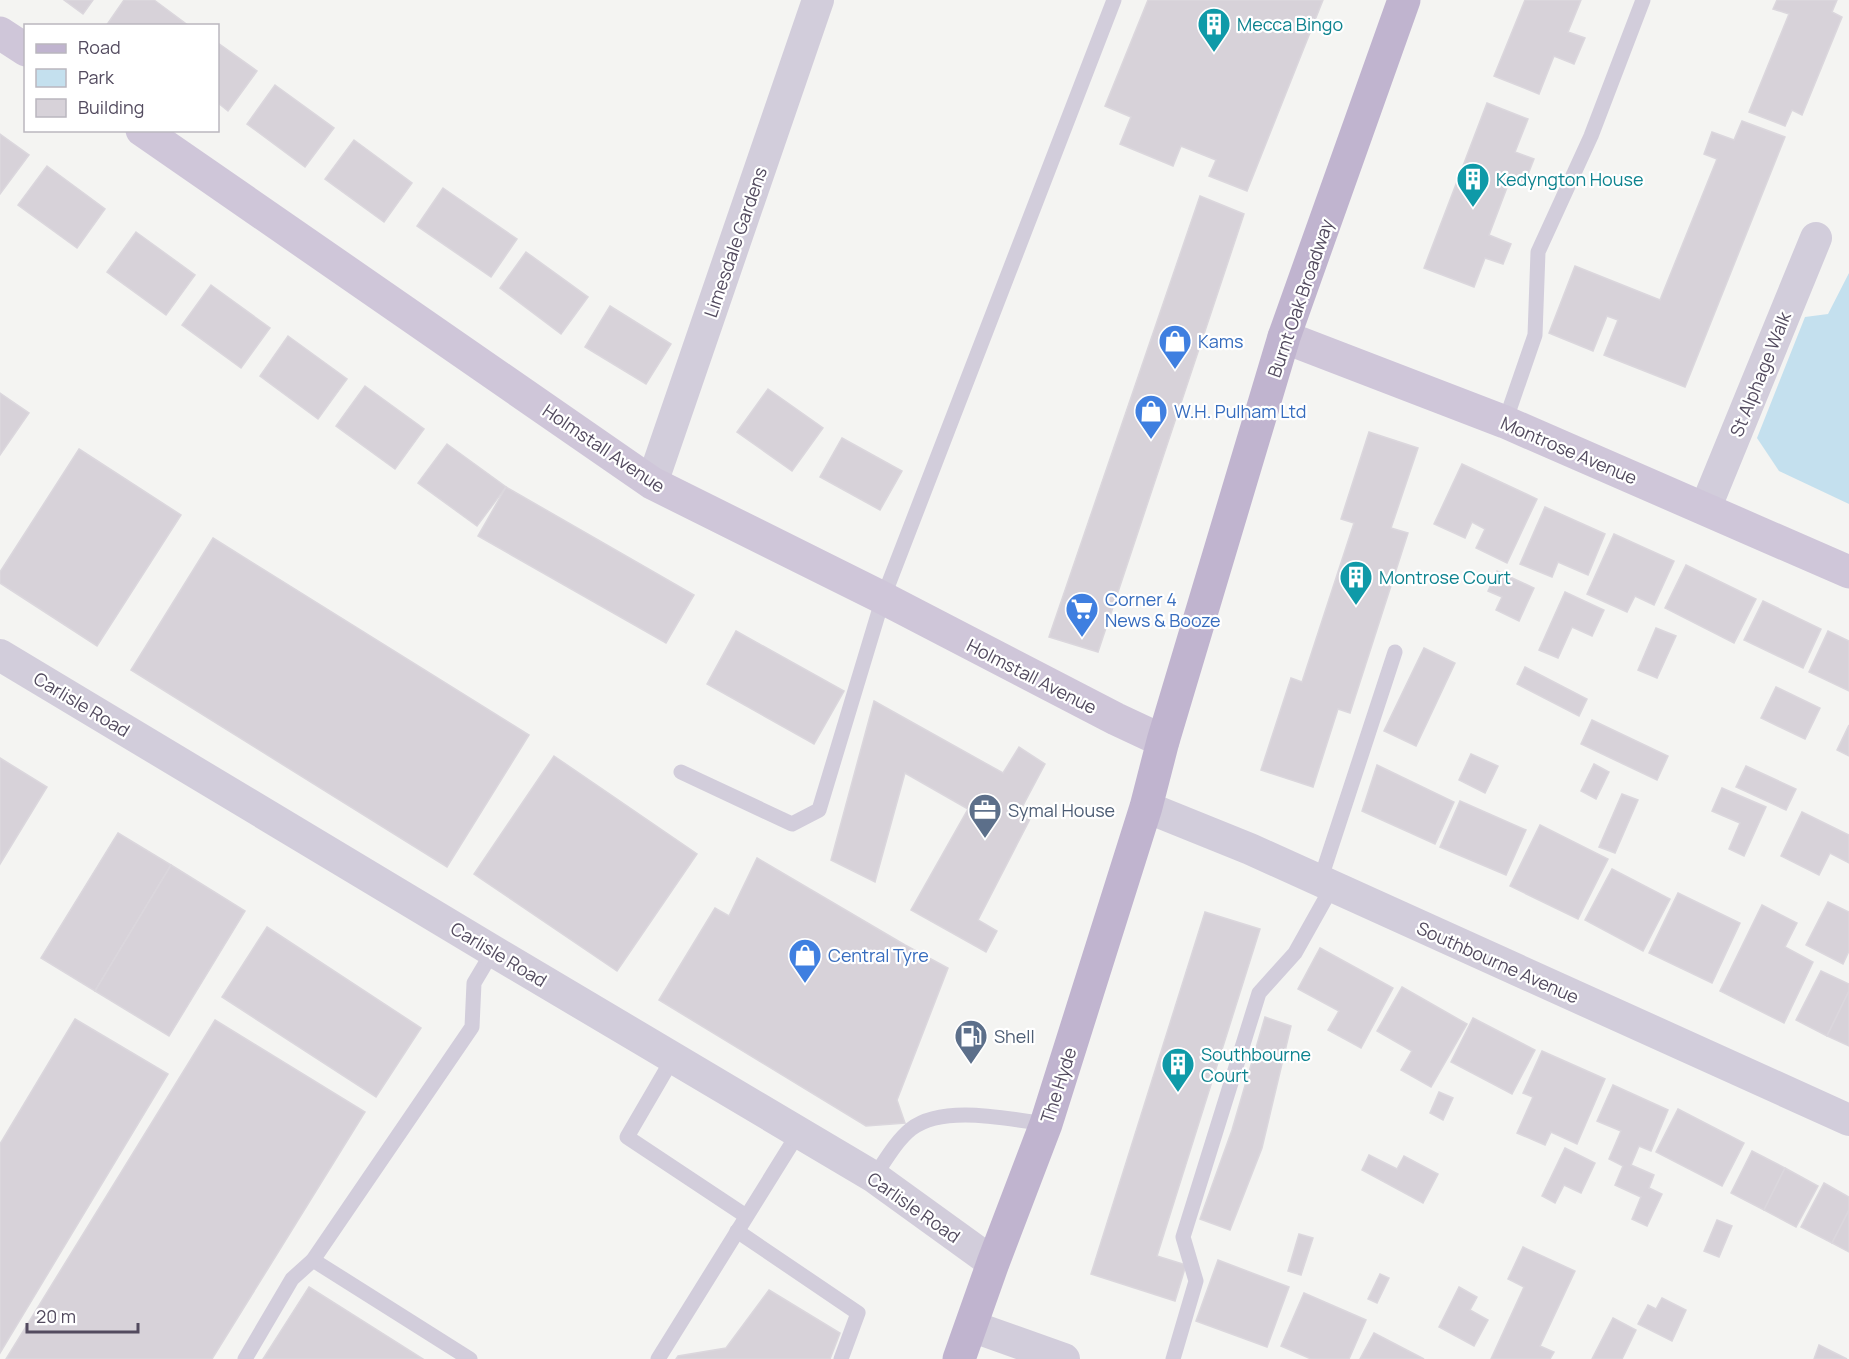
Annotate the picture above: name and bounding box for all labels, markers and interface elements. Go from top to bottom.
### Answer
building icon: Mecca Bingo [1196,6,1232,53]
place label: Mecca Bingo [1237,12,1343,36]
legend [24,24,219,132]
text: Road [78,35,121,59]
text: Park [78,65,115,89]
text: Building [78,95,144,119]
building icon: Kedyngton House [1455,161,1491,208]
street label: Limesdale Gardens [698,164,772,320]
place label: Kedyngton House [1496,167,1643,191]
street label: Burnt Oak Broadway [1262,215,1339,380]
street label: St Alphage Walk [1724,307,1796,440]
shop icon: Kams [1157,323,1193,370]
place label: Kams [1198,329,1243,353]
shop icon: W.H. Pulham Ltd [1133,393,1169,440]
street label: Holmstall Avenue [538,398,670,498]
place label: W.H. Pulham Ltd [1174,399,1306,423]
street label: Montrose Avenue [1497,410,1641,490]
building icon: Montrose Court [1338,559,1374,606]
place label: Montrose Court [1379,565,1511,589]
place label: Corner 4 News & Booze [1105,587,1221,632]
supermarket icon: Corner 4 News & Booze [1064,591,1100,638]
street label: Holmstall Avenue [963,633,1101,719]
street label: Carlisle Road [29,666,135,742]
office icon: Symal House [967,792,1003,839]
place label: Symal House [1008,798,1115,822]
street label: Southbourne Avenue [1413,915,1583,1009]
street label: Carlisle Road [446,916,552,992]
shop icon: Central Tyre [787,937,823,984]
place label: Central Tyre [828,943,929,967]
fuel station icon: Shell [953,1018,989,1065]
place label: Shell [994,1024,1035,1048]
place label: Southbourne Court [1201,1042,1311,1087]
street label: The Hyde [1035,1044,1081,1126]
building icon: Southbourne Court [1160,1046,1196,1093]
street label: Carlisle Road [863,1166,965,1248]
scale bar [27,1296,138,1334]
text: 20 m [36,1304,76,1328]

